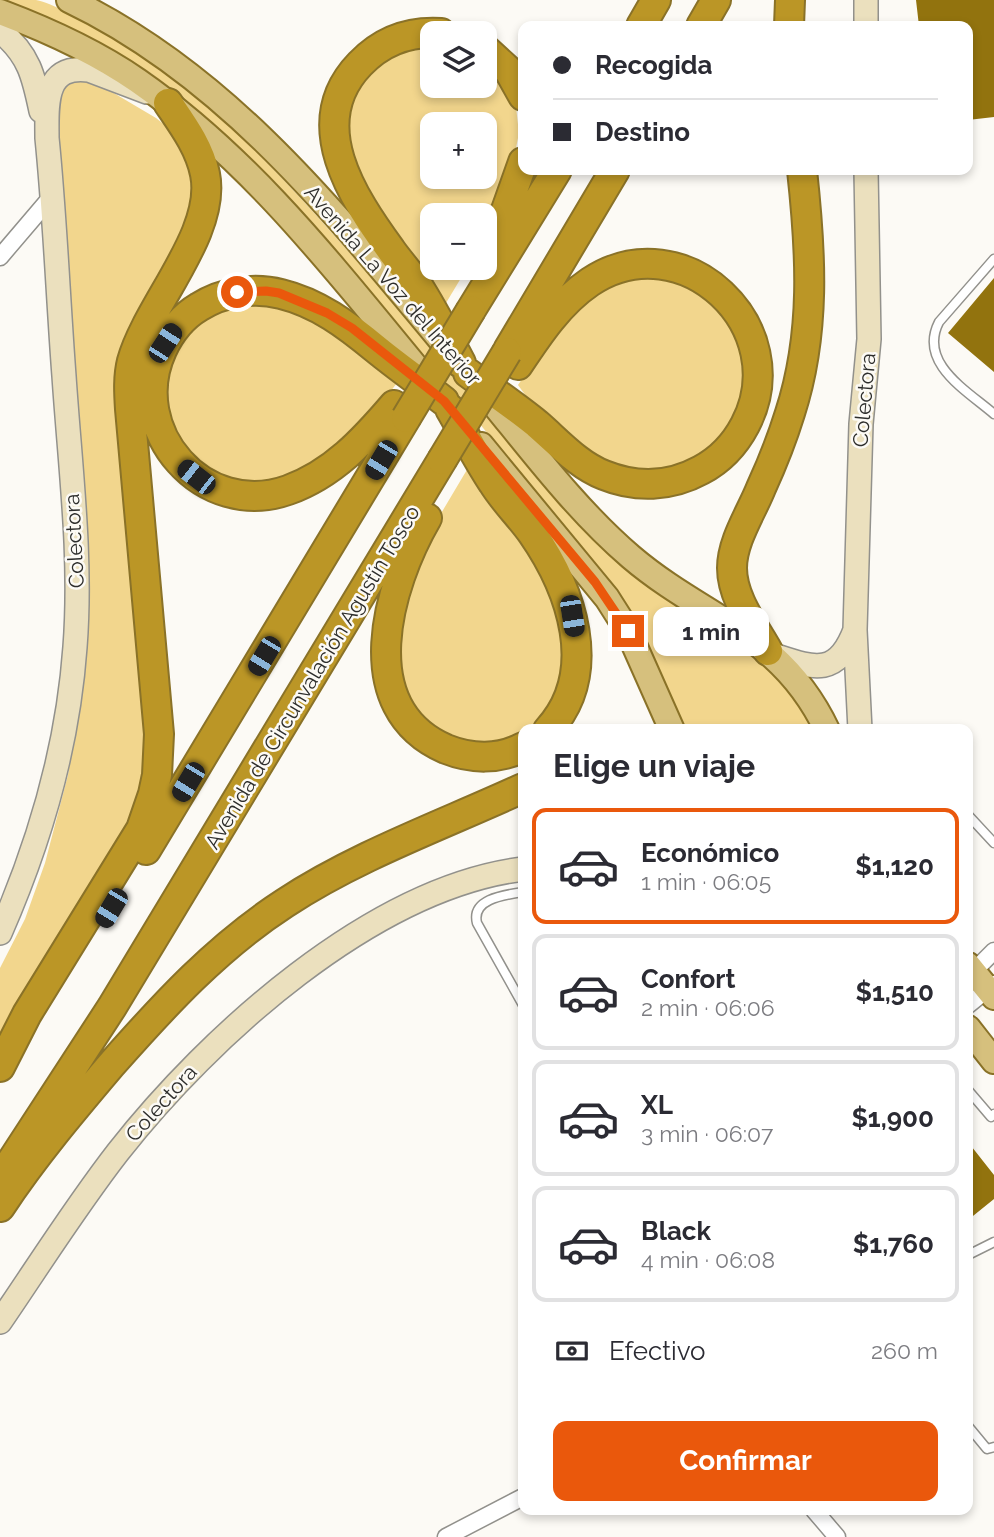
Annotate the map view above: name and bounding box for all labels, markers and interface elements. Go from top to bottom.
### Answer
map controls [420,21,497,280]
button: layers [420,21,497,98]
text: Recogida [595,50,713,80]
button: + [420,112,497,189]
text: Destino [595,117,690,147]
street label: Avenida La Voz del Interior [299,180,487,391]
button: − [420,203,497,280]
route start [221,276,253,308]
car [145,320,186,366]
street label: Colectora [847,352,881,448]
car [362,437,401,483]
car [173,456,220,498]
street label: Colectora [59,493,89,589]
street label: Avenida de Circunvalación Agustín Tosco [199,501,425,853]
car [559,594,586,638]
callout: 1 min [652,606,768,656]
route end [612,615,644,647]
text: 1 min [682,618,740,645]
car [245,633,284,679]
text: Elige un viaje [553,747,755,784]
car [169,759,208,805]
icon: car [557,835,620,898]
text: Económico [641,838,779,868]
text: $1,120 [855,851,934,881]
text: 1 min · 06:05 [641,868,771,895]
car [92,885,131,931]
icon: car [557,961,620,1024]
text: Confort [641,964,735,994]
text: $1,510 [855,977,934,1007]
text: 2 min · 06:06 [641,994,775,1021]
street label: Colectora [120,1059,202,1147]
icon: car [557,1087,620,1150]
text: XL [641,1090,673,1120]
text: $1,900 [851,1103,934,1133]
text: 3 min · 06:07 [641,1120,773,1147]
icon: car [557,1213,620,1276]
text: Black [641,1216,711,1246]
text: $1,760 [853,1229,934,1259]
text: 4 min · 06:08 [641,1246,775,1273]
icon: cash [553,1332,591,1370]
text: Efectivo [609,1336,706,1366]
text: 260 m [871,1337,938,1364]
button: Confirmar [553,1421,938,1501]

